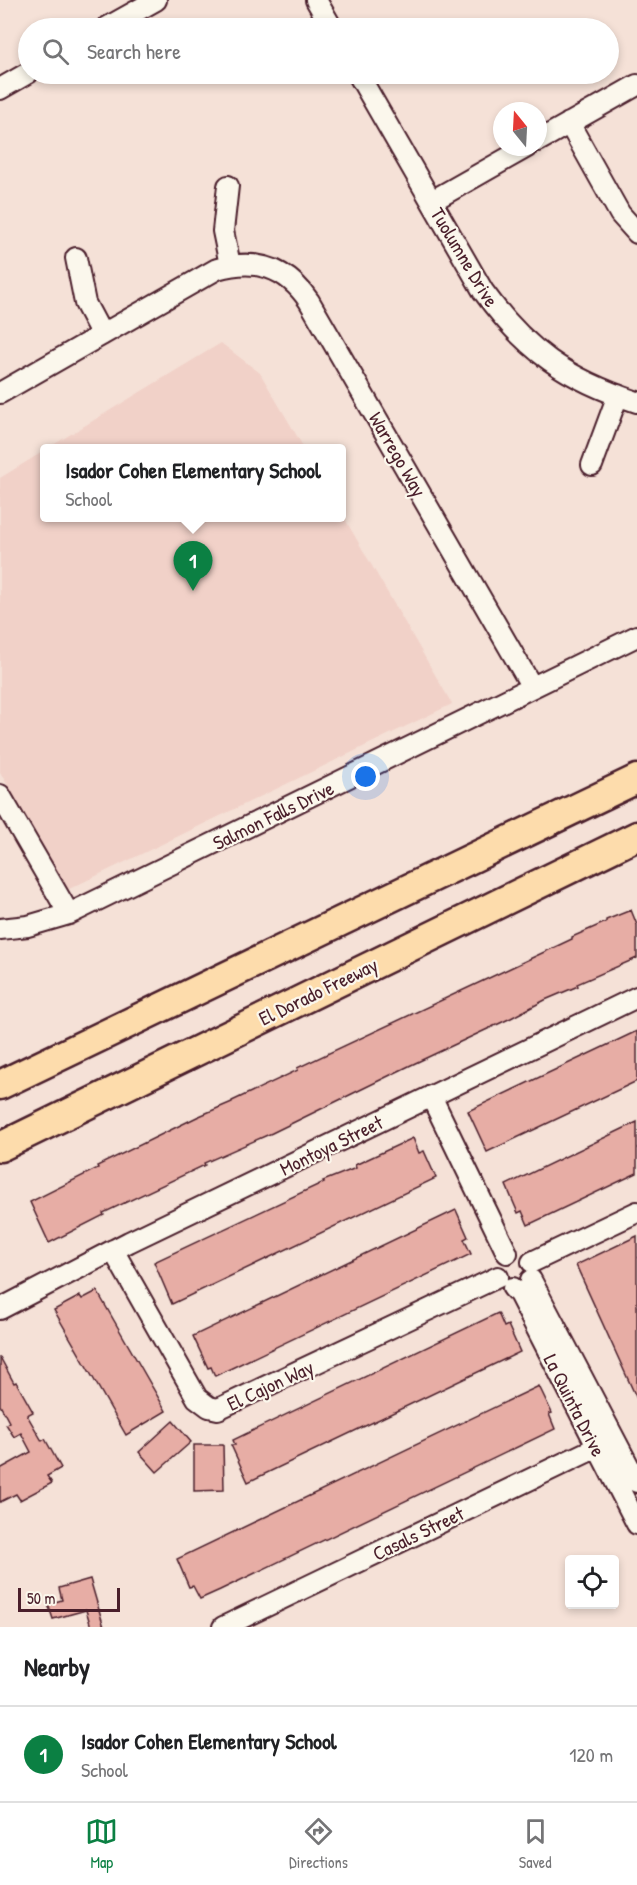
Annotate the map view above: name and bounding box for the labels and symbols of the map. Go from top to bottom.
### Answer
north arrow [493,102,547,156]
street label: Tuolumne Drive [425,202,505,312]
street label: Warrego Way [363,407,433,501]
pin: 1 [174,542,212,591]
your location [351,762,380,791]
street label: Salmon Falls Drive [208,774,338,856]
street label: El Dorado Freeway [254,951,382,1031]
street label: Montoya Street [275,1108,388,1182]
street label: La Quinta Drive [538,1349,612,1461]
street label: El Cajon Way [222,1353,318,1417]
street label: Casals Street [368,1499,469,1567]
scale bar [18,1585,120,1612]

